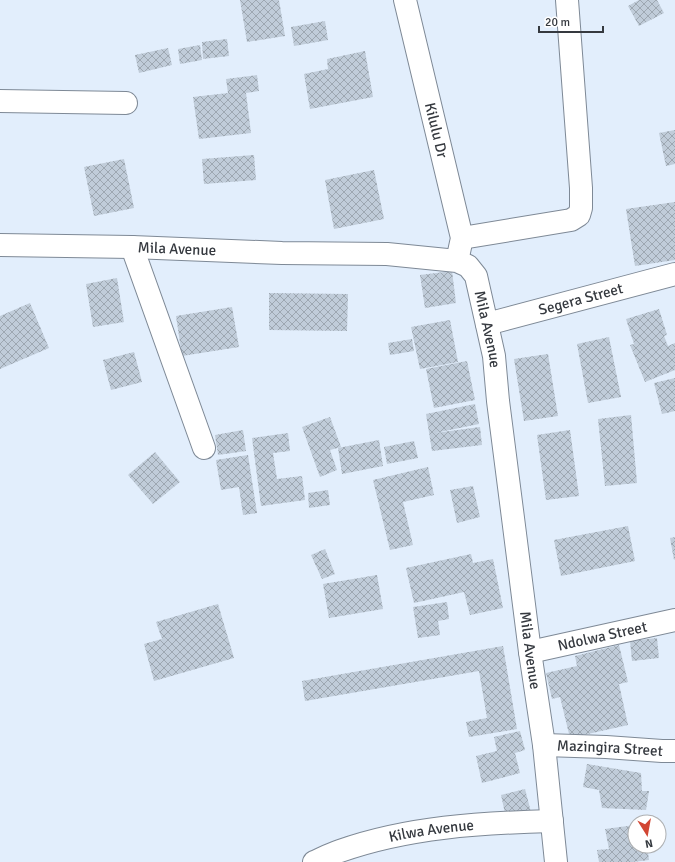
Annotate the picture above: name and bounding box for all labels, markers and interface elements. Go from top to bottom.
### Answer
scale bar [539,8,603,34]
text: 20 m [545,15,570,30]
street label: Kilulu Dr [421,101,452,160]
street label: Mila Avenue [137,238,217,259]
street label: Segera Street [537,279,625,319]
street label: Mila Avenue [471,289,504,369]
street label: Mila Avenue [516,610,545,691]
street label: Ndolwa Street [556,617,649,655]
street label: Mazingira Street [557,736,664,760]
north arrow [627,814,667,854]
street label: Kilwa Avenue [387,816,475,846]
text: N [644,836,654,850]

